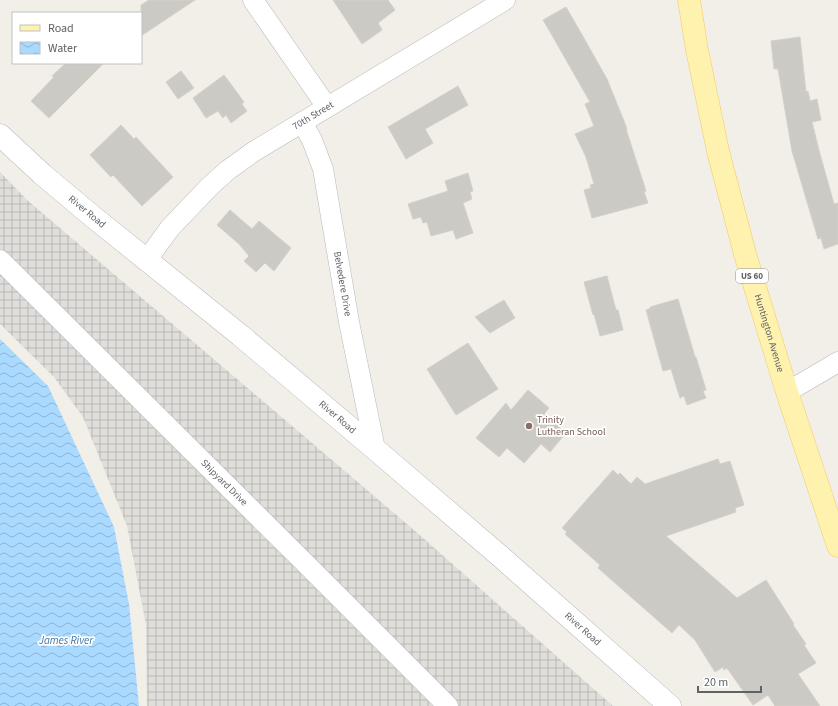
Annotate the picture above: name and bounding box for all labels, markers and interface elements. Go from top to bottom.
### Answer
legend [12,12,142,64]
text: Road [48,20,74,37]
text: Water [48,40,78,57]
street label: 70th Street [290,98,337,134]
street label: River Road [65,192,109,231]
street label: Belvedere Drive [330,250,355,317]
road number: US 60 [736,269,768,283]
street label: Huntington Avenue [751,292,788,374]
street label: River Road [316,397,359,437]
place label: Trinity Lutheran School [537,413,606,439]
marker: Trinity Lutheran School [524,421,534,431]
street label: Shipyard Drive [198,456,251,509]
street label: River Road [561,609,604,649]
water label: James River [38,633,94,648]
scale bar [698,668,761,694]
text: 20 m [704,674,728,691]

